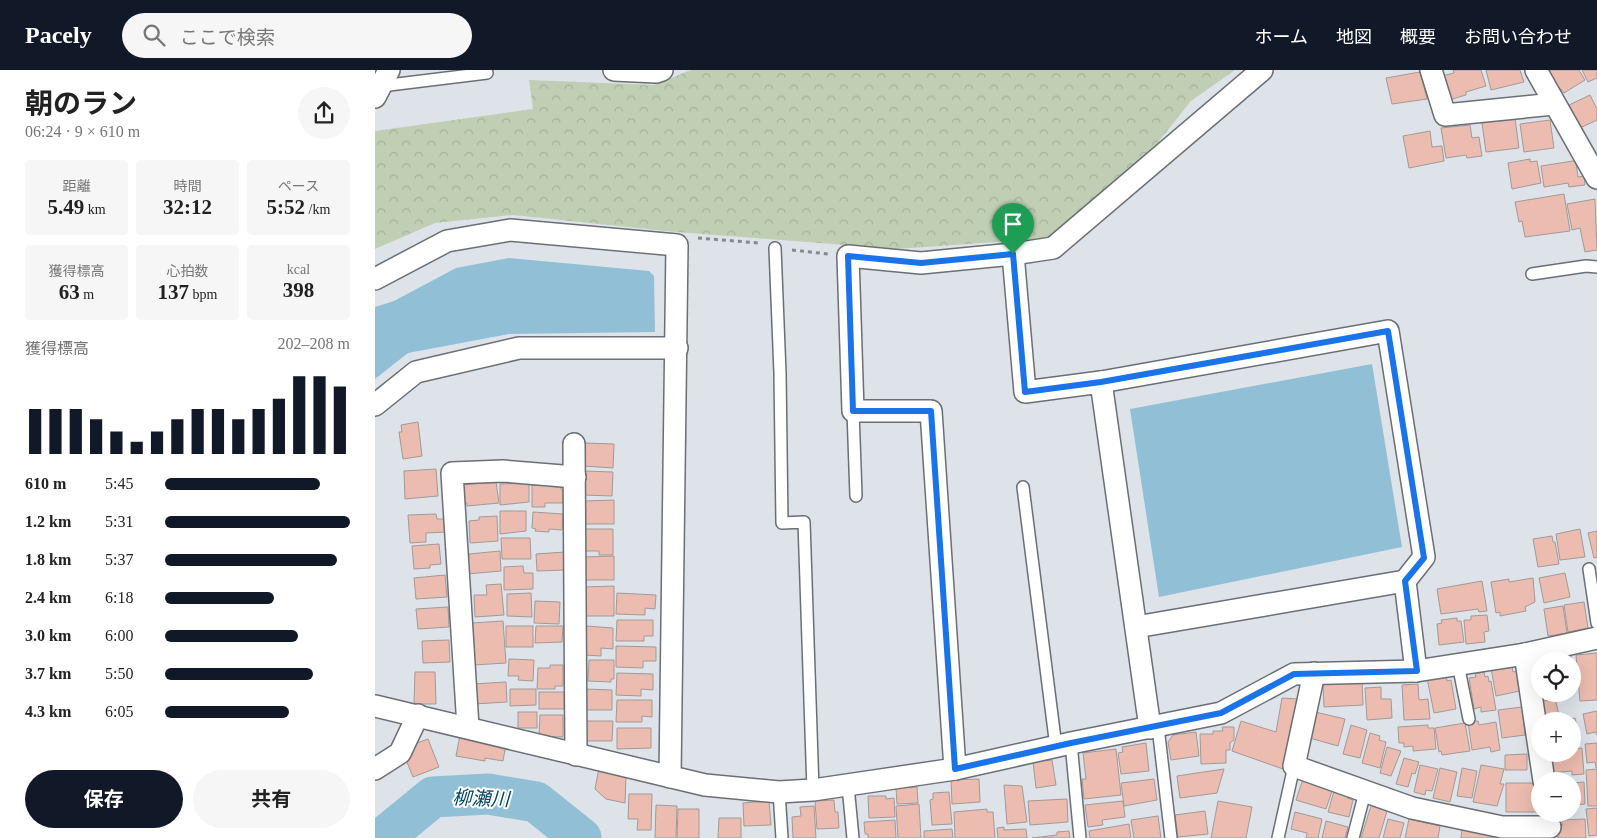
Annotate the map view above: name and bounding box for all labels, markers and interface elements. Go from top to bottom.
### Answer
search box [122,13,472,58]
icon: search [140,21,168,49]
text: Pacely [25,22,92,48]
text: ここで検索 [180,27,275,48]
text: ホーム [1255,27,1308,47]
text: 地図 [1336,27,1372,47]
text: 概要 [1400,27,1436,47]
text: お問い合わせ [1464,27,1572,47]
button: share [298,87,350,139]
text: 朝のラン [25,88,137,119]
text: 06:24 · 9 × 610 m [25,123,140,140]
text: 距離 [63,179,91,194]
text: 時間 [174,179,202,194]
text: ペース [278,179,319,194]
text: 5.49 [47,195,84,219]
text: 32:12 [163,195,212,219]
text: 5:52 [267,195,305,219]
text: km [84,202,106,217]
text: /km [305,202,330,217]
pin [992,203,1034,254]
icon: arrive [999,210,1027,238]
text: kcal [287,262,310,277]
text: 獲得標高 [49,264,105,279]
text: 心拍数 [167,264,209,279]
text: 398 [283,278,314,302]
text: 63 [59,280,80,304]
text: 137 [158,280,189,304]
text: m [80,287,94,302]
text: bpm [189,287,217,302]
text: 202–208 m [278,335,350,352]
text: 獲得標高 [25,340,89,357]
text: 610 m [25,475,66,492]
text: 5:45 [105,475,133,492]
text: 1.2 km [25,513,71,530]
text: 5:31 [105,513,133,530]
text: 1.8 km [25,551,71,568]
text: 5:37 [105,551,133,568]
text: 2.4 km [25,589,71,606]
text: 6:18 [105,589,133,606]
text: 3.0 km [25,627,71,644]
text: 6:00 [105,627,133,644]
map controls [1531,652,1581,822]
button: locate [1531,652,1581,702]
text: 3.7 km [25,665,71,682]
text: 5:50 [105,665,133,682]
text: 4.3 km [25,703,71,720]
text: 6:05 [105,703,133,720]
button: + [1531,712,1581,762]
button: 保存 [25,770,183,828]
button: 共有 [193,770,350,828]
button: − [1531,772,1581,822]
water label: 柳瀬川 [452,787,512,810]

